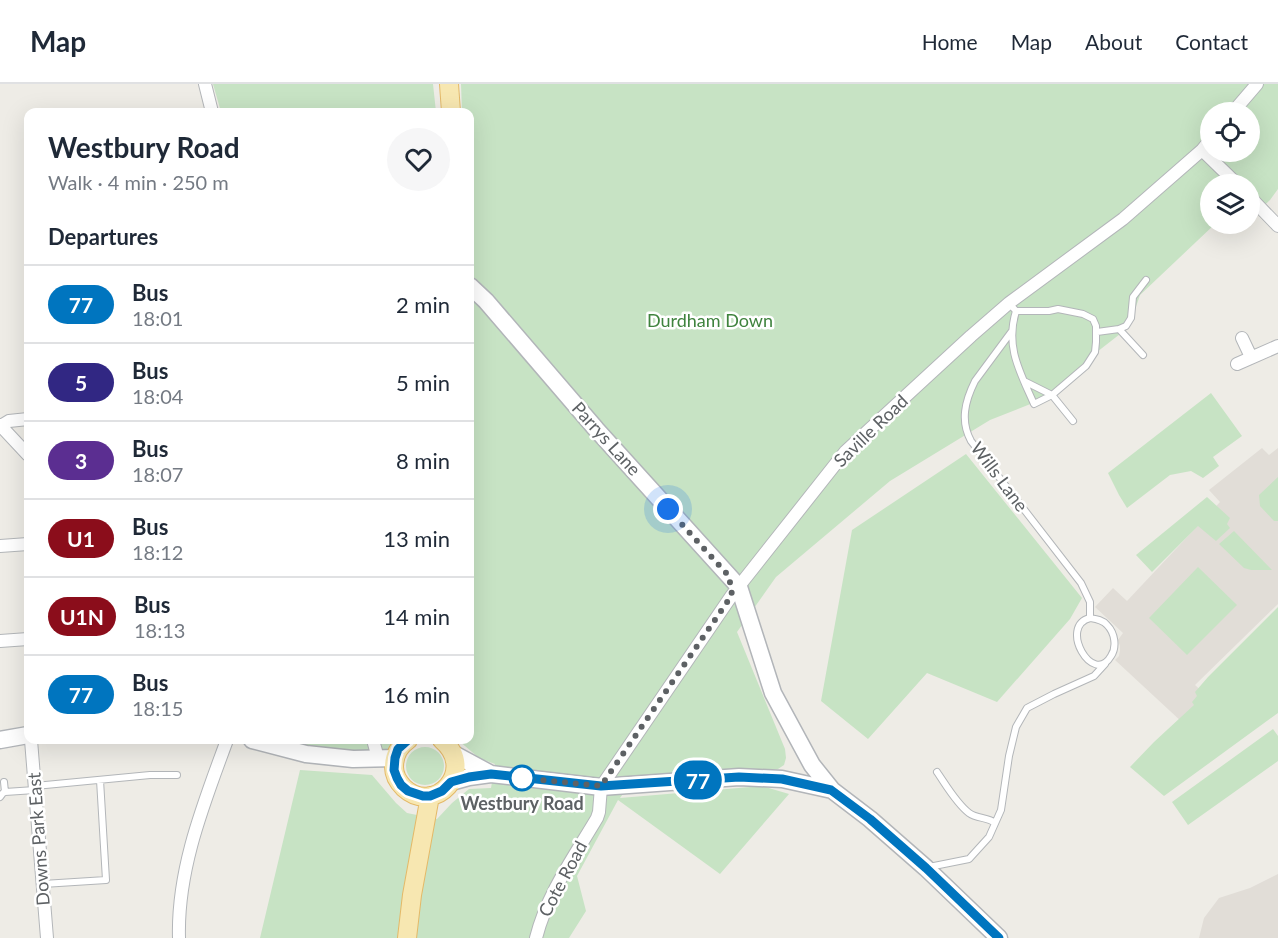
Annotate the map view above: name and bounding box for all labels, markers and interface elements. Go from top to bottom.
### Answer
text: Map [30,24,86,58]
text: Home [922,29,978,54]
text: Map [1011,29,1052,54]
text: About [1085,29,1142,54]
text: Contact [1175,29,1248,54]
map controls [1200,102,1260,234]
button: locate [1200,102,1260,162]
button: heart [387,128,450,191]
text: Westbury Road [48,130,240,164]
text: Walk · 4 min · 250 m [48,170,229,194]
button: layers [1200,174,1260,234]
text: Departures [48,223,158,250]
text: Bus [132,279,168,306]
text: 2 min [396,291,450,318]
text: 77 [69,292,93,317]
text: 18:01 [132,306,183,330]
park label: Durdham Down [647,309,773,331]
text: Bus [132,357,168,384]
text: 5 min [396,369,450,396]
text: 5 [75,370,87,395]
text: 18:04 [132,384,183,408]
street label: Saville Road [829,390,912,471]
street label: Parrys Lane [568,397,646,480]
text: Bus [132,435,168,462]
street label: Wills Lane [966,437,1033,516]
text: 8 min [396,447,450,474]
text: 3 [75,448,87,473]
text: 18:07 [132,462,183,486]
your location [653,494,683,524]
text: Bus [132,513,168,540]
text: 13 min [383,525,450,552]
text: U1 [67,526,95,551]
text: 18:12 [132,540,183,564]
text: Bus [134,591,170,618]
text: 14 min [383,603,450,630]
text: U1N [60,604,104,629]
text: 18:13 [134,618,185,642]
text: Bus [132,669,168,696]
text: 16 min [383,681,450,708]
text: 77 [69,682,93,707]
text: 18:15 [132,696,183,720]
line badge: 77 [671,760,725,800]
marker: Westbury Road [509,765,535,791]
text: 77 [686,768,710,793]
street label: Downs Park East [22,771,54,906]
place label: Westbury Road [460,792,584,814]
street label: Cote Road [533,837,591,920]

